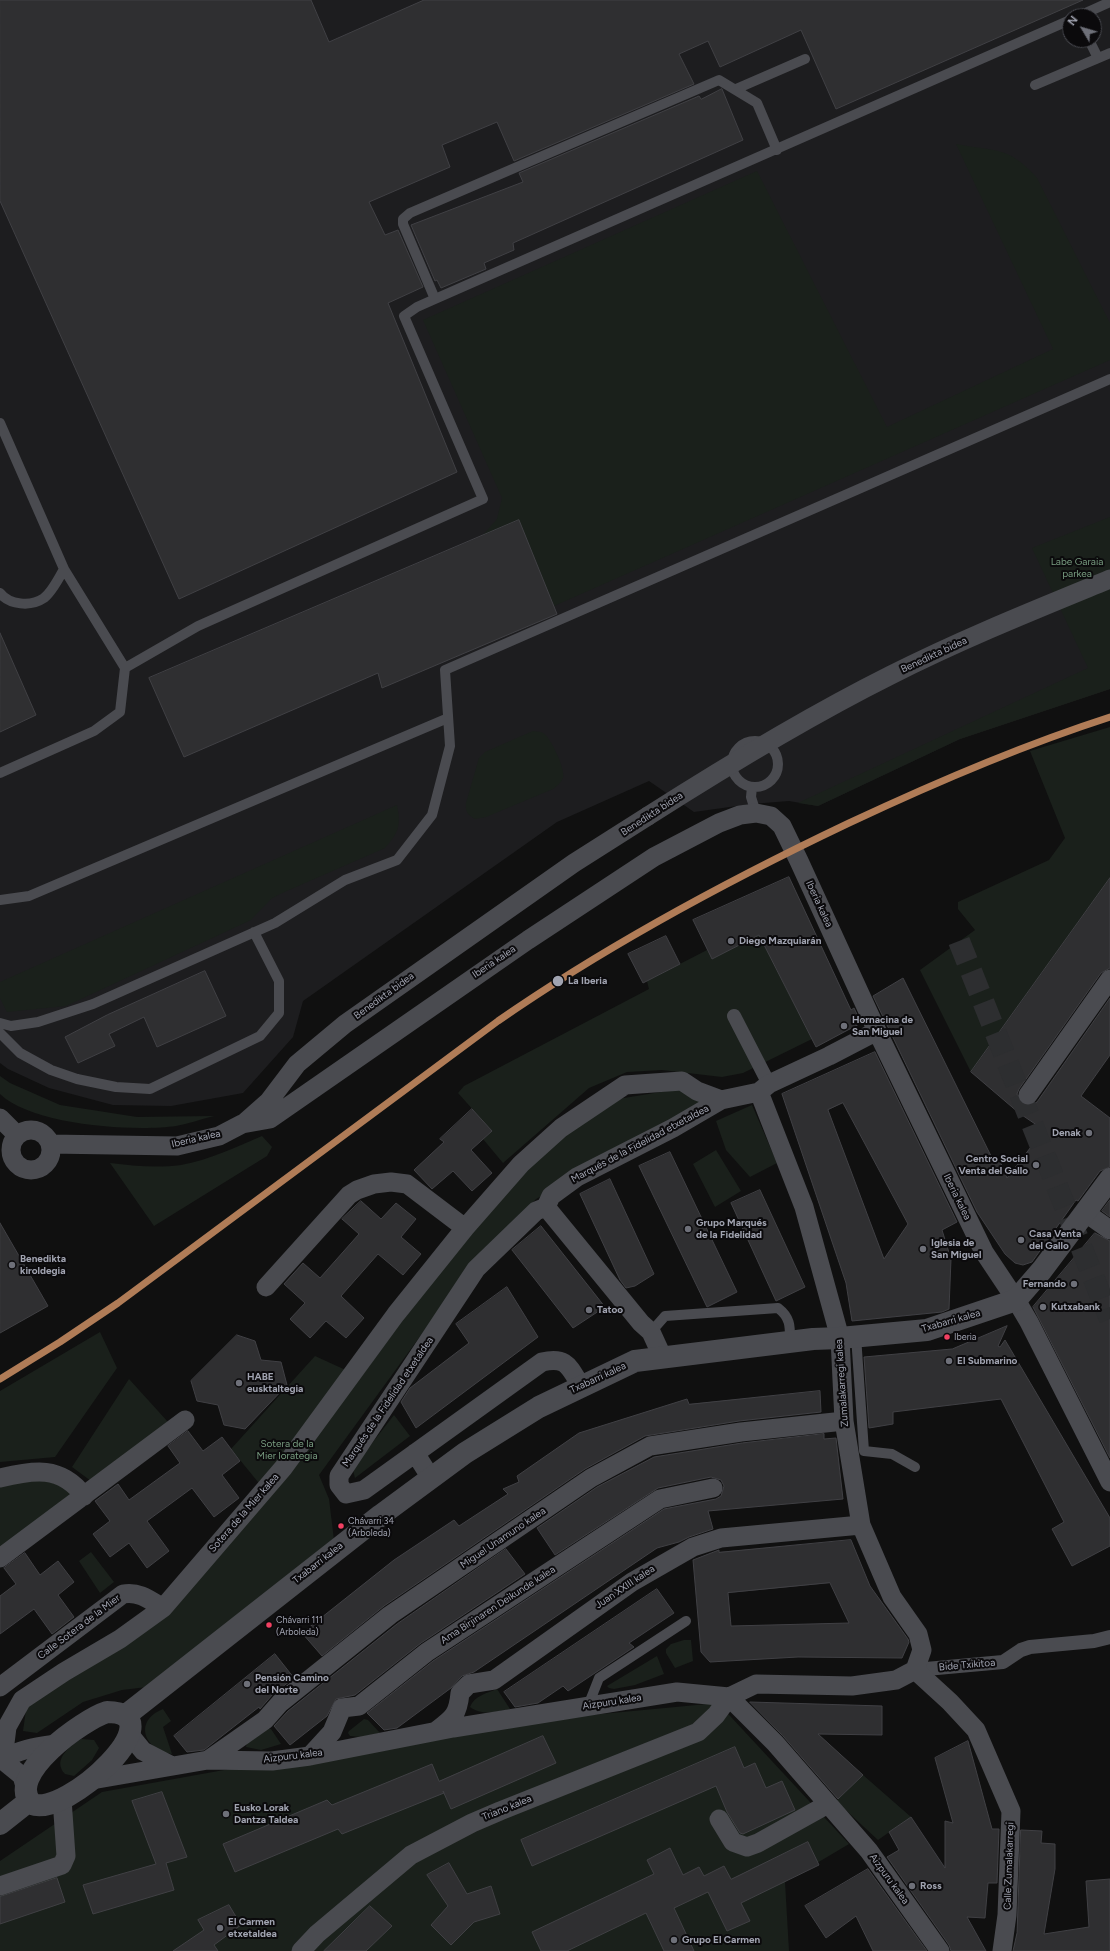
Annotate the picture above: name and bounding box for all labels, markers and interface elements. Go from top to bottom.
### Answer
north arrow [1062,8,1102,48]
text: N [1065,14,1081,28]
park label: Labe Garaia parkea [1051,556,1103,580]
street label: Benedikta bidea [899,634,969,676]
street label: Benedikta bidea [619,789,685,839]
street label: Iberia kalea [803,879,835,929]
place label: Diego Mazquiarán [739,935,821,947]
marker: Diego Mazquiarán [726,936,736,946]
street label: Iberia kalea [470,943,518,981]
street label: Benedikta bidea [352,970,416,1022]
marker: La Iberia [551,974,565,988]
place label: La Iberia [568,975,607,987]
place label: Hornacina de San Miguel [852,1014,913,1038]
marker: Hornacina de San Miguel [839,1021,849,1031]
street label: Marqués de la Fidelidad etxetaldea [569,1103,711,1185]
place label: Denak [1052,1127,1081,1139]
street label: Iberia kalea [170,1128,222,1150]
marker: Denak [1084,1128,1094,1138]
place label: Centro Social Venta del Gallo [959,1153,1028,1176]
marker: Centro Social Venta del Gallo [1031,1160,1041,1170]
street label: Iberia kalea [941,1172,973,1222]
place label: Grupo Marqués de la Fidelidad [696,1217,767,1240]
marker: Grupo Marqués de la Fidelidad [683,1224,693,1234]
place label: Casa Venta del Gallo [1029,1228,1081,1252]
marker: Casa Venta del Gallo [1016,1235,1026,1245]
place label: Iglesia de San Miguel [931,1237,981,1260]
marker: Iglesia de San Miguel [918,1244,928,1254]
place label: Benedikta kiroldegia [20,1253,66,1276]
marker: Benedikta kiroldegia [7,1260,17,1270]
place label: Fernando [1023,1278,1066,1290]
marker: Fernando [1069,1279,1079,1289]
place label: Kutxabank [1051,1301,1100,1313]
marker: Kutxabank [1038,1302,1048,1312]
place label: Tatoo [597,1304,623,1316]
marker: Tatoo [584,1305,594,1315]
street label: Txabarri kalea [920,1307,982,1335]
marker: Iberia [942,1332,952,1342]
place label: Iberia [954,1332,976,1342]
street label: Marqués de la Fidelidad etxetaldea [340,1335,436,1469]
street label: Zumalakarregi kalea [833,1339,851,1427]
place label: El Submarino [957,1355,1017,1367]
marker: El Submarino [944,1356,954,1366]
street label: Txabarri kalea [568,1360,628,1396]
place label: HABE eusktaltegia [247,1371,303,1394]
marker: HABE eusktaltegia [234,1378,244,1388]
park label: Sotera de la Mier lorategia [256,1438,318,1462]
street label: Sotera de la Mier kalea [207,1471,281,1555]
street label: Miguel Unamuno kalea [458,1505,548,1571]
place label: Chávarri 34 (Arboleda) [348,1516,394,1537]
marker: Chávarri 34 (Arboleda) [336,1521,346,1531]
street label: Txabarri kalea [290,1540,346,1586]
street label: Ama Birjinaren Deikunde kalea [438,1563,558,1647]
street label: Juan XXIII kalea [593,1563,657,1611]
street label: Calle Sotera de la Mier [35,1592,123,1662]
place label: Chávarri 111 (Arboleda) [276,1615,323,1636]
marker: Chávarri 111 (Arboleda) [264,1620,274,1630]
street label: Bide Txikitoa [938,1657,996,1673]
place label: Pensión Camino del Norte [255,1672,329,1696]
marker: Pensión Camino del Norte [242,1679,252,1689]
street label: Aizpuru kalea [582,1691,642,1713]
street label: Aizpuru kalea [263,1746,323,1766]
street label: Triano kalea [481,1793,533,1823]
place label: Eusko Lorak Dantza Taldea [234,1802,298,1826]
marker: Eusko Lorak Dantza Taldea [221,1809,231,1819]
street label: Calle Zumalakarregi [1001,1822,1017,1910]
street label: Aizpuru kalea [867,1851,911,1907]
place label: Ross [920,1880,942,1892]
marker: Ross [907,1881,917,1891]
place label: El Carmen etxetaldea [228,1916,277,1940]
marker: El Carmen etxetaldea [215,1923,225,1933]
place label: Grupo El Carmen [682,1934,760,1946]
marker: Grupo El Carmen [669,1935,679,1945]

